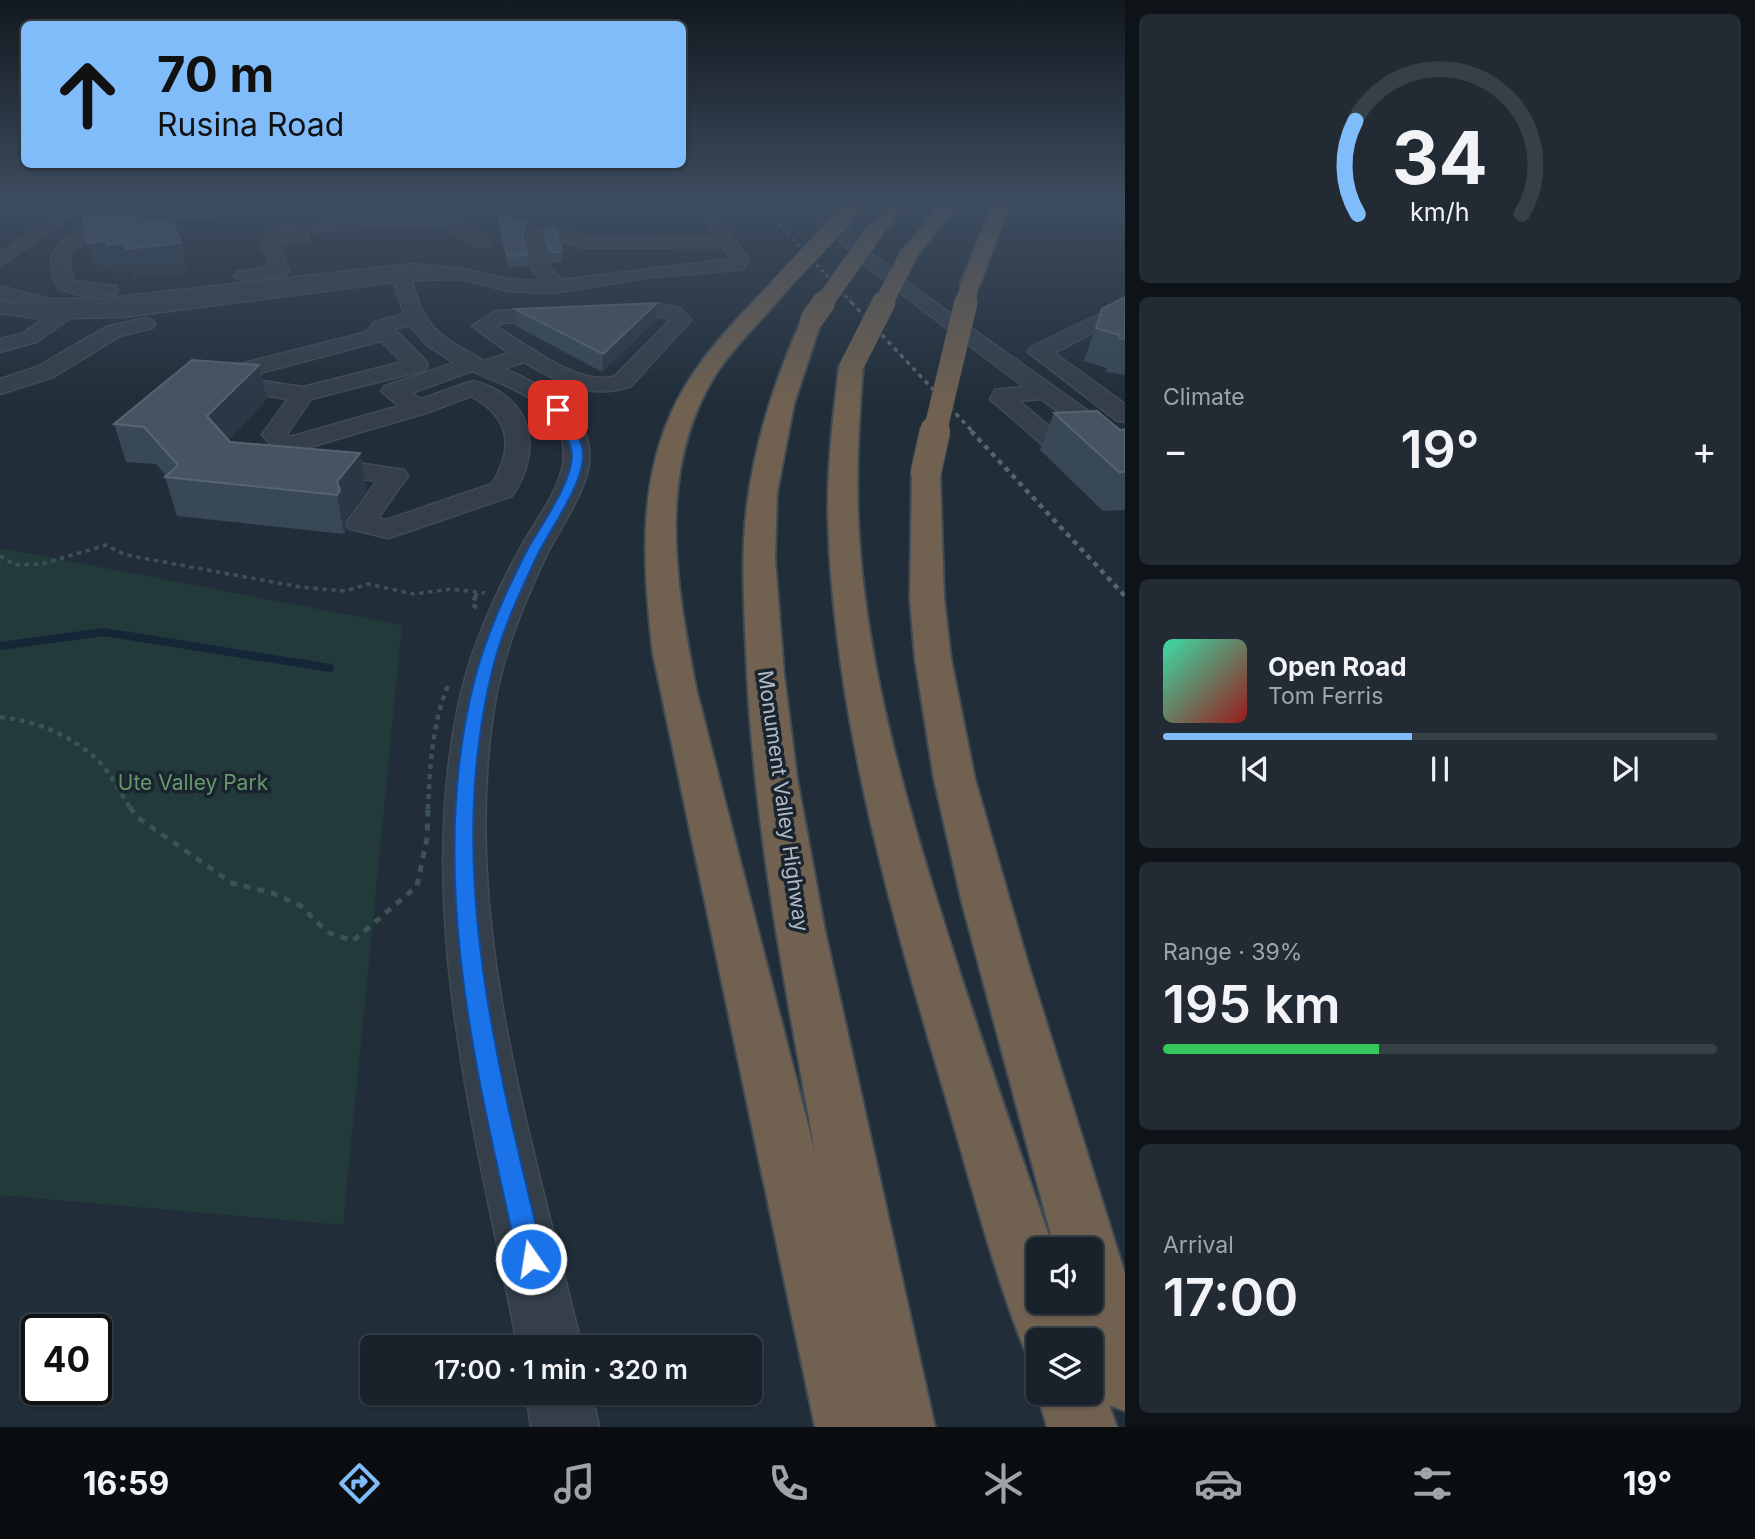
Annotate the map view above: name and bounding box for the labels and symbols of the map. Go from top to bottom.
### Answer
pin [528,380,588,440]
street label: Monument Valley Highway [753,669,814,933]
park label: Ute Valley Park [118,770,269,795]
position arrow [494,1222,568,1296]
speed limit sign: 40 [21,1314,112,1405]

